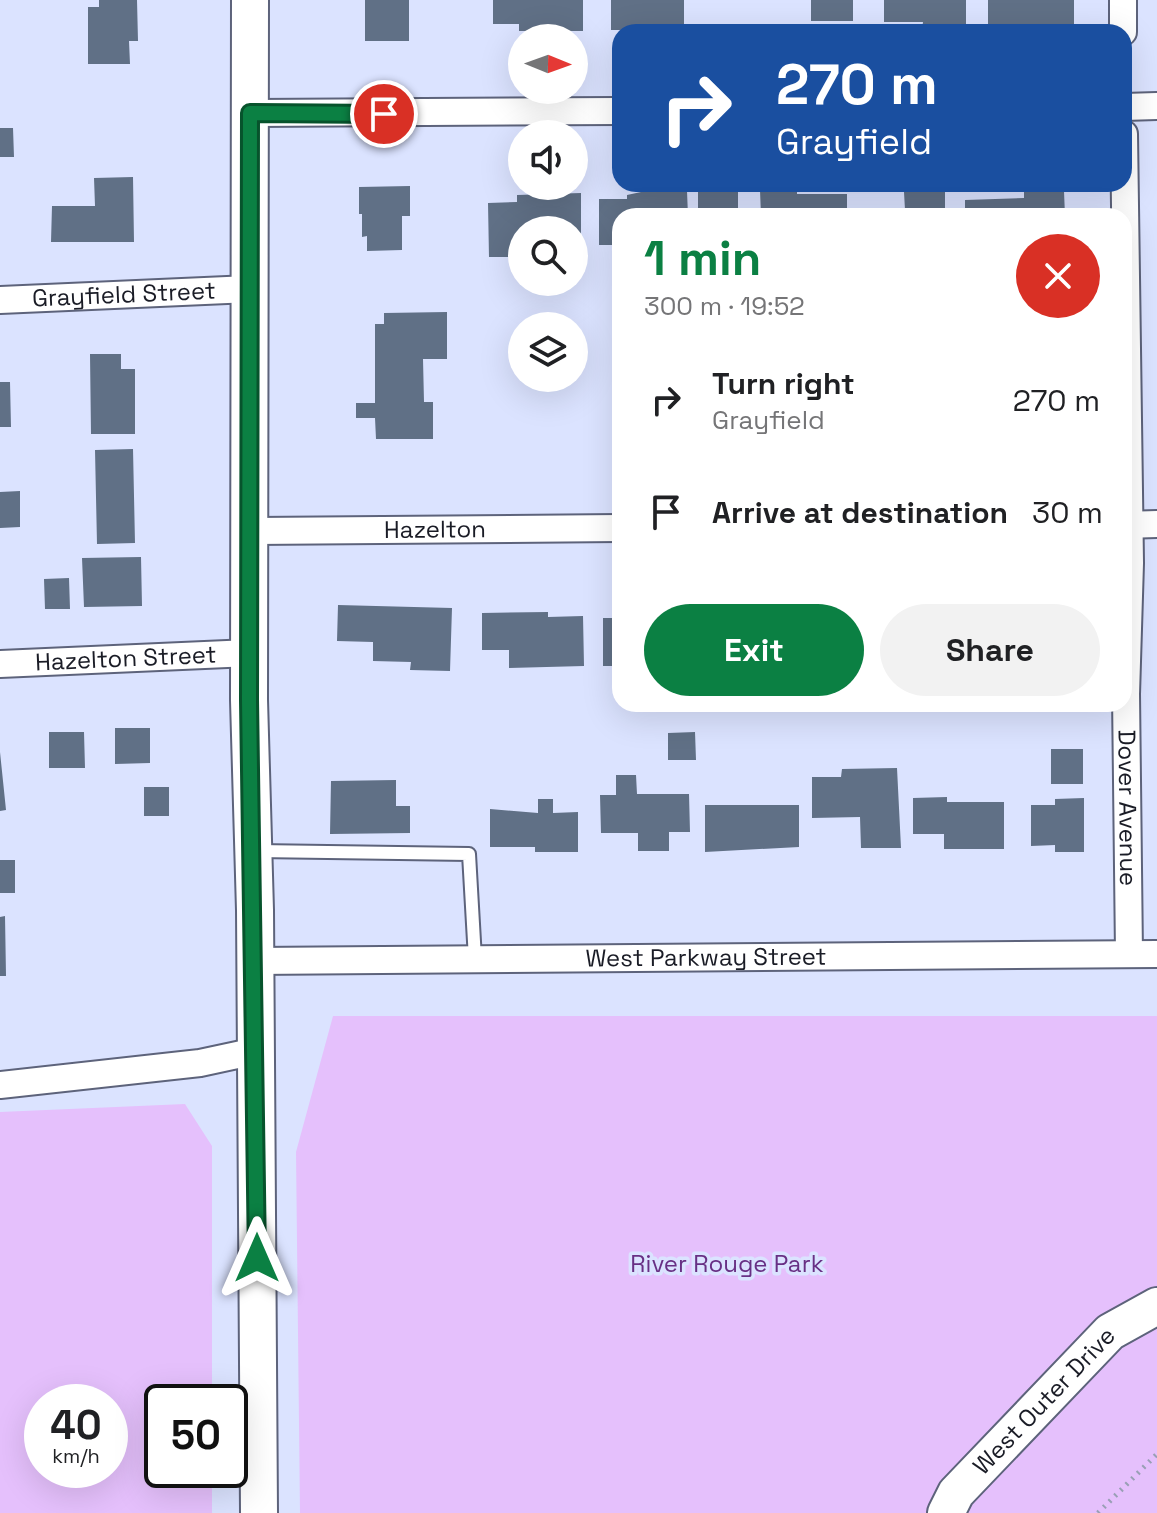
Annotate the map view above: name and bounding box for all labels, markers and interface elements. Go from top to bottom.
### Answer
north arrow [508,24,588,104]
map controls [508,24,588,392]
text: 270 m [776,49,938,120]
icon: right [644,56,748,160]
pin [350,80,418,148]
icon: arrive [362,92,406,136]
text: Grayfield [776,119,932,165]
button: sound [508,120,588,200]
button: search [508,216,588,296]
text: 1 min [644,228,761,289]
button: close [1016,234,1100,318]
street label: Grayfield Street [31,275,216,314]
text: 300 m · 19:52 [644,289,805,323]
button: layers [508,312,588,392]
text: Turn right [712,364,855,403]
icon: right [644,378,688,422]
text: 270 m [1013,381,1100,420]
text: Grayfield [712,403,825,437]
icon: arrive [644,490,688,534]
text: Arrive at destination [712,493,1008,532]
text: 30 m [1032,493,1103,532]
street label: Hazelton [384,513,486,545]
button: Exit [644,604,864,696]
button: Share [880,604,1100,696]
street label: Hazelton Street [35,638,217,677]
street label: Dover Avenue [1111,729,1144,886]
street label: West Parkway Street [585,941,827,973]
position arrow [215,1216,299,1300]
park label: River Rouge Park [630,1248,824,1279]
street label: West Outer Drive [966,1320,1122,1481]
speed limit sign: 50 [144,1384,248,1488]
text: 40 [50,1400,102,1451]
text: km/h [52,1443,100,1469]

